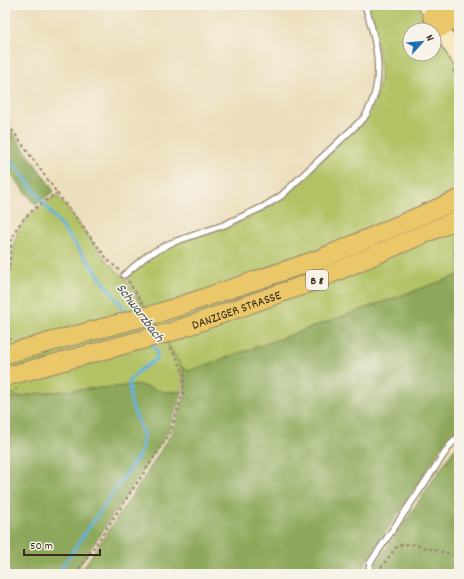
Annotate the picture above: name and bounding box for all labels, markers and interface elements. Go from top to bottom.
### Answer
north arrow [402,22,442,62]
text: N [421,32,438,45]
road number: B 8 [306,270,328,290]
water label: Schwarzbach [111,280,168,347]
street label: DANZIGER STRASSE [190,287,284,336]
scale bar [24,531,100,557]
text: 50 m [30,538,53,555]

